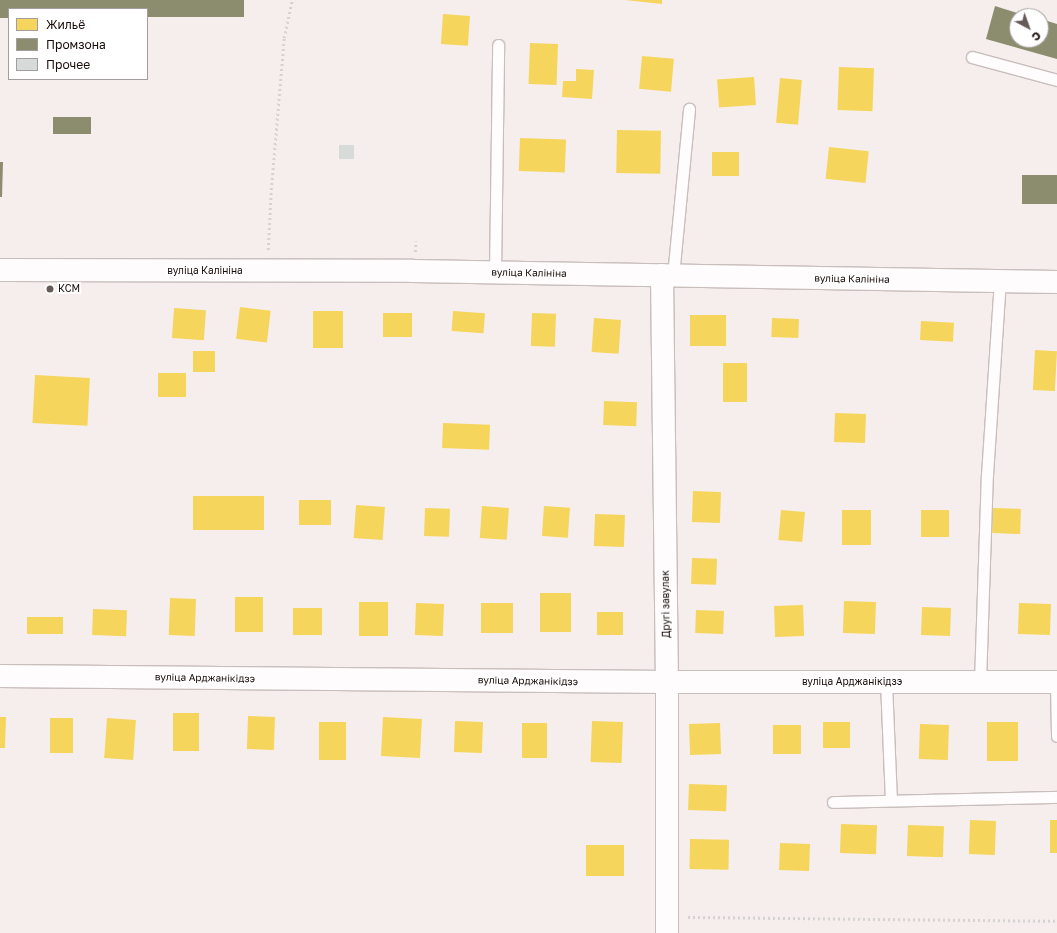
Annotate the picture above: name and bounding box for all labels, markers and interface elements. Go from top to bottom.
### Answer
legend [8,8,148,80]
north arrow [1009,8,1049,48]
text: Жильё [46,17,85,32]
text: С [1029,29,1044,44]
text: Промзона [46,37,106,52]
text: Прочее [46,57,90,72]
street label: вуліца Калініна [167,265,243,277]
street label: вуліца Калініна [491,266,567,280]
street label: вуліца Калініна [814,272,890,286]
place label: КСМ [58,283,80,295]
marker: КСМ [45,284,55,294]
street label: Другі завулак [659,570,673,638]
street label: вуліца Арджанікідзэ [155,671,255,685]
street label: вуліца Арджанікідзэ [478,674,578,688]
street label: вуліца Арджанікідзэ [802,676,902,688]

